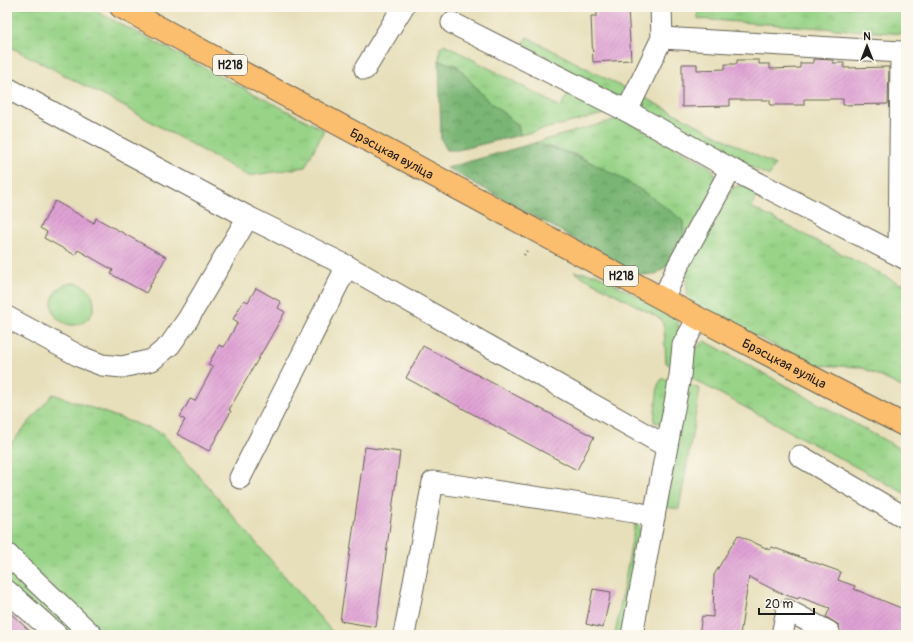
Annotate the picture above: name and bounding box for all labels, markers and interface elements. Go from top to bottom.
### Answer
north arrow [847,26,887,66]
text: N [863,30,871,43]
road number: Н218 [213,55,247,75]
street label: Брэсцкая вуліца [347,125,436,183]
road number: Н218 [604,266,638,286]
street label: Брэсцкая вуліца [739,335,829,392]
scale bar [759,590,814,616]
text: 20 m [765,597,794,612]

